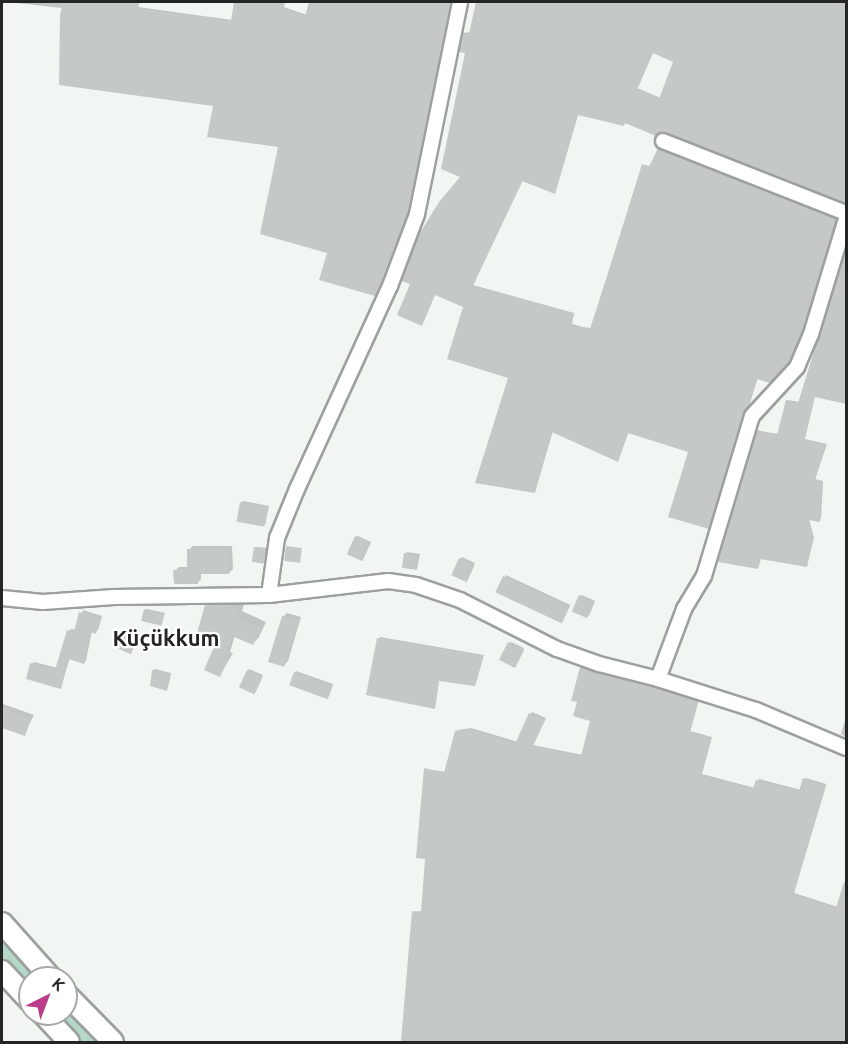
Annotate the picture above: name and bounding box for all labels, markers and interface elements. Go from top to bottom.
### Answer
district label: Küçükkum [113,625,219,651]
north arrow [18,966,78,1026]
text: K [49,974,69,994]

